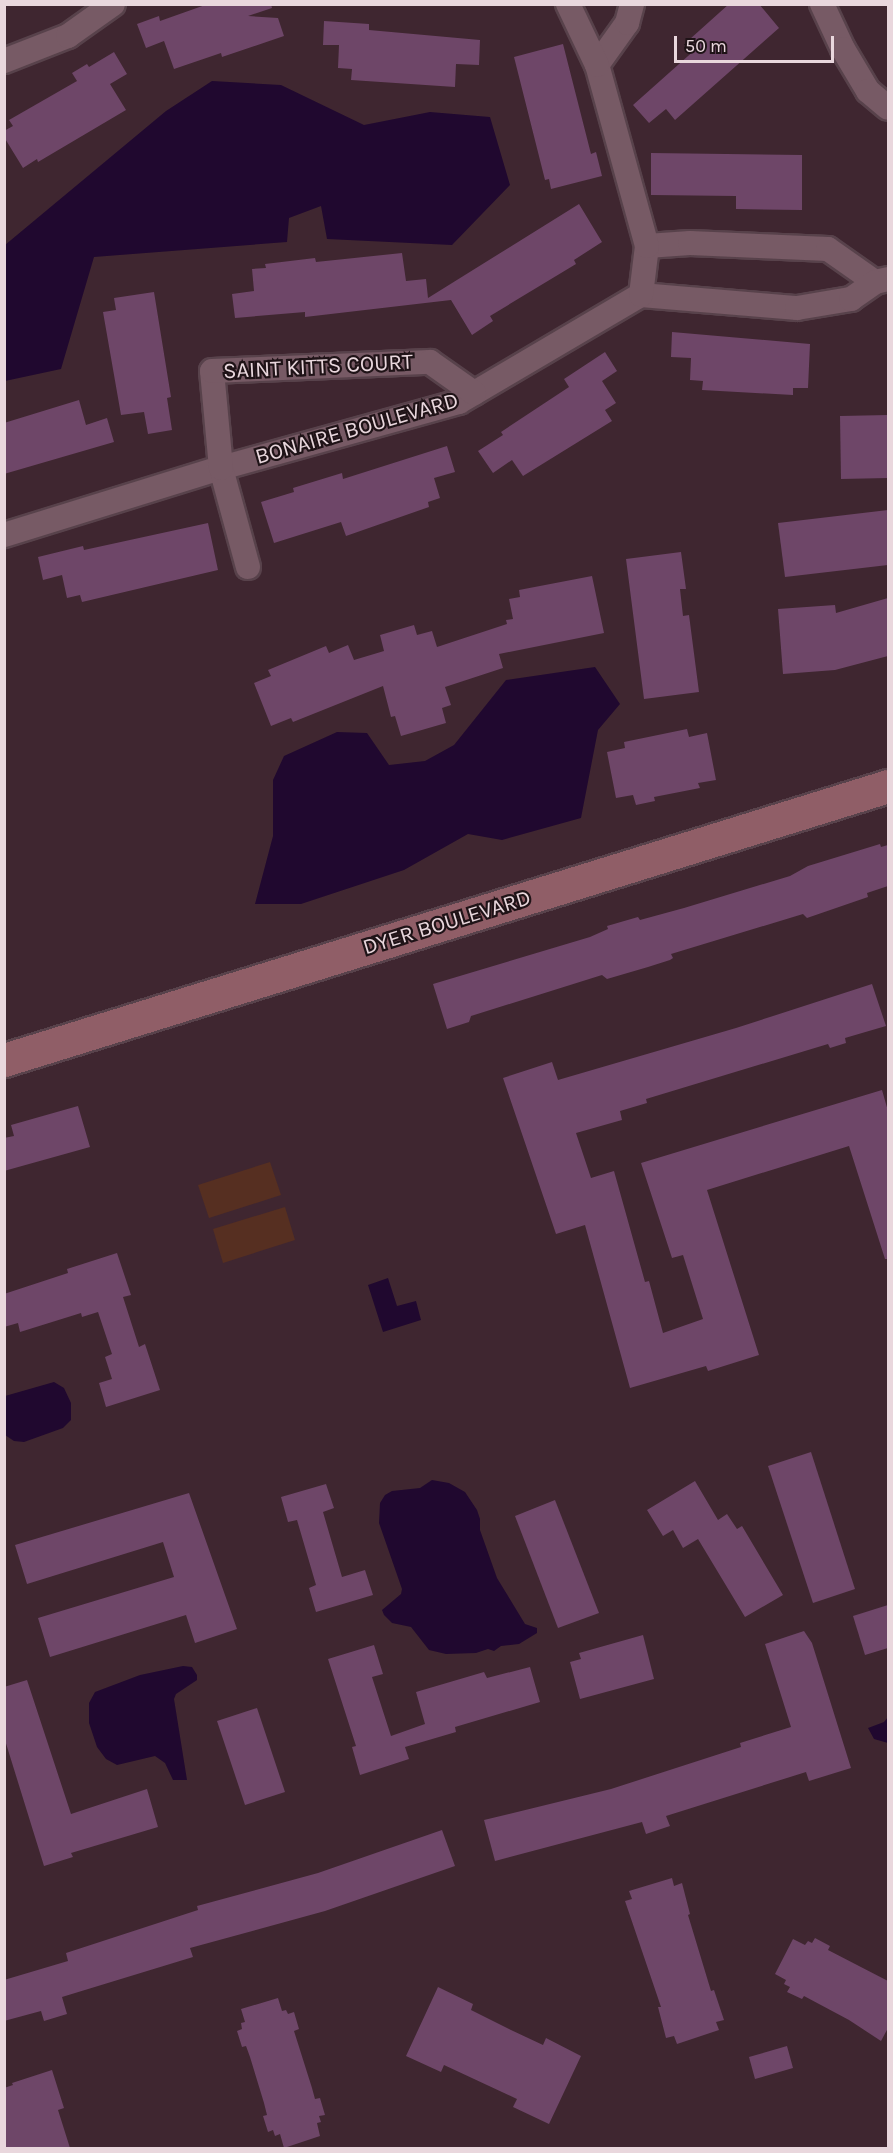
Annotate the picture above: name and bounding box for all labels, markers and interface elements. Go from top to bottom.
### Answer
scale bar [677,24,838,62]
text: 50 m [685,35,727,57]
street label: SAINT KITTS COURT [222,349,414,385]
street label: BONAIRE BOULEVARD [252,387,462,471]
street label: DYER BOULEVARD [360,885,534,961]

